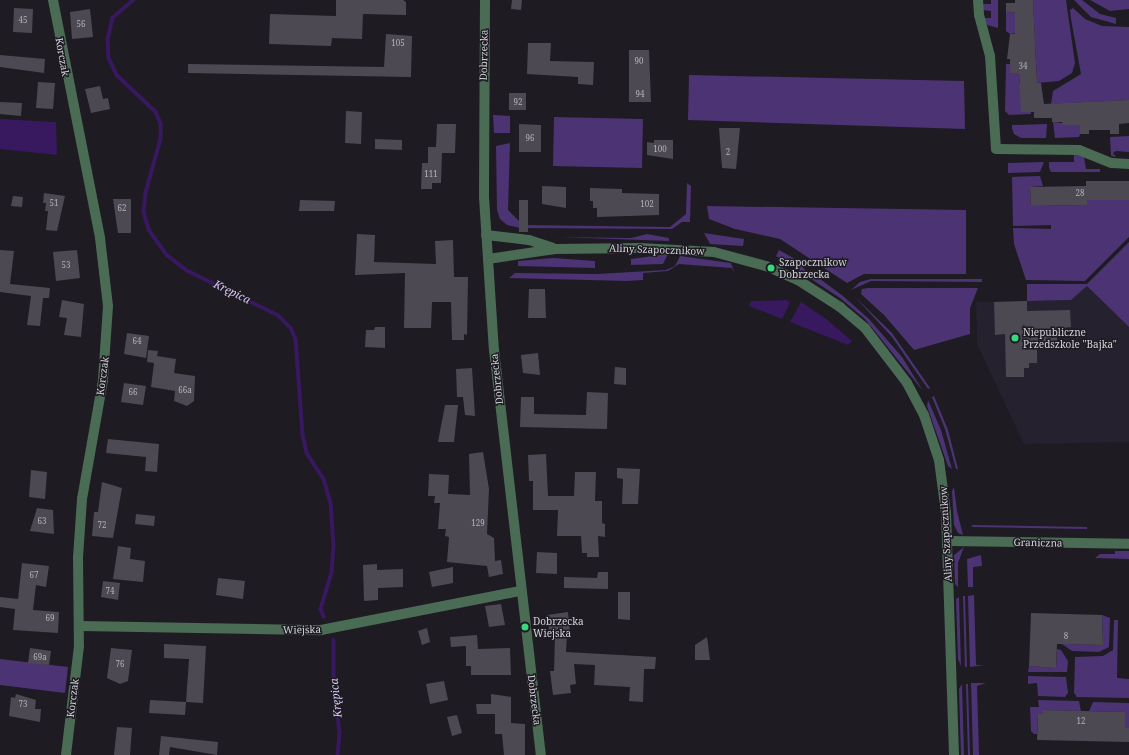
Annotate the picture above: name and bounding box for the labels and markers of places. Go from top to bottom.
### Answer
place label: Szapocznikow Dobrzecka [779,256,847,280]
marker: Szapocznikow Dobrzecka [766,263,776,273]
place label: Niepubliczne Przedszkole "Bajka" [1023,326,1117,350]
marker: Niepubliczne Przedszkole "Bajka" [1010,333,1020,343]
place label: Dobrzecka Wiejska [533,615,584,638]
marker: Dobrzecka Wiejska [520,622,530,632]

